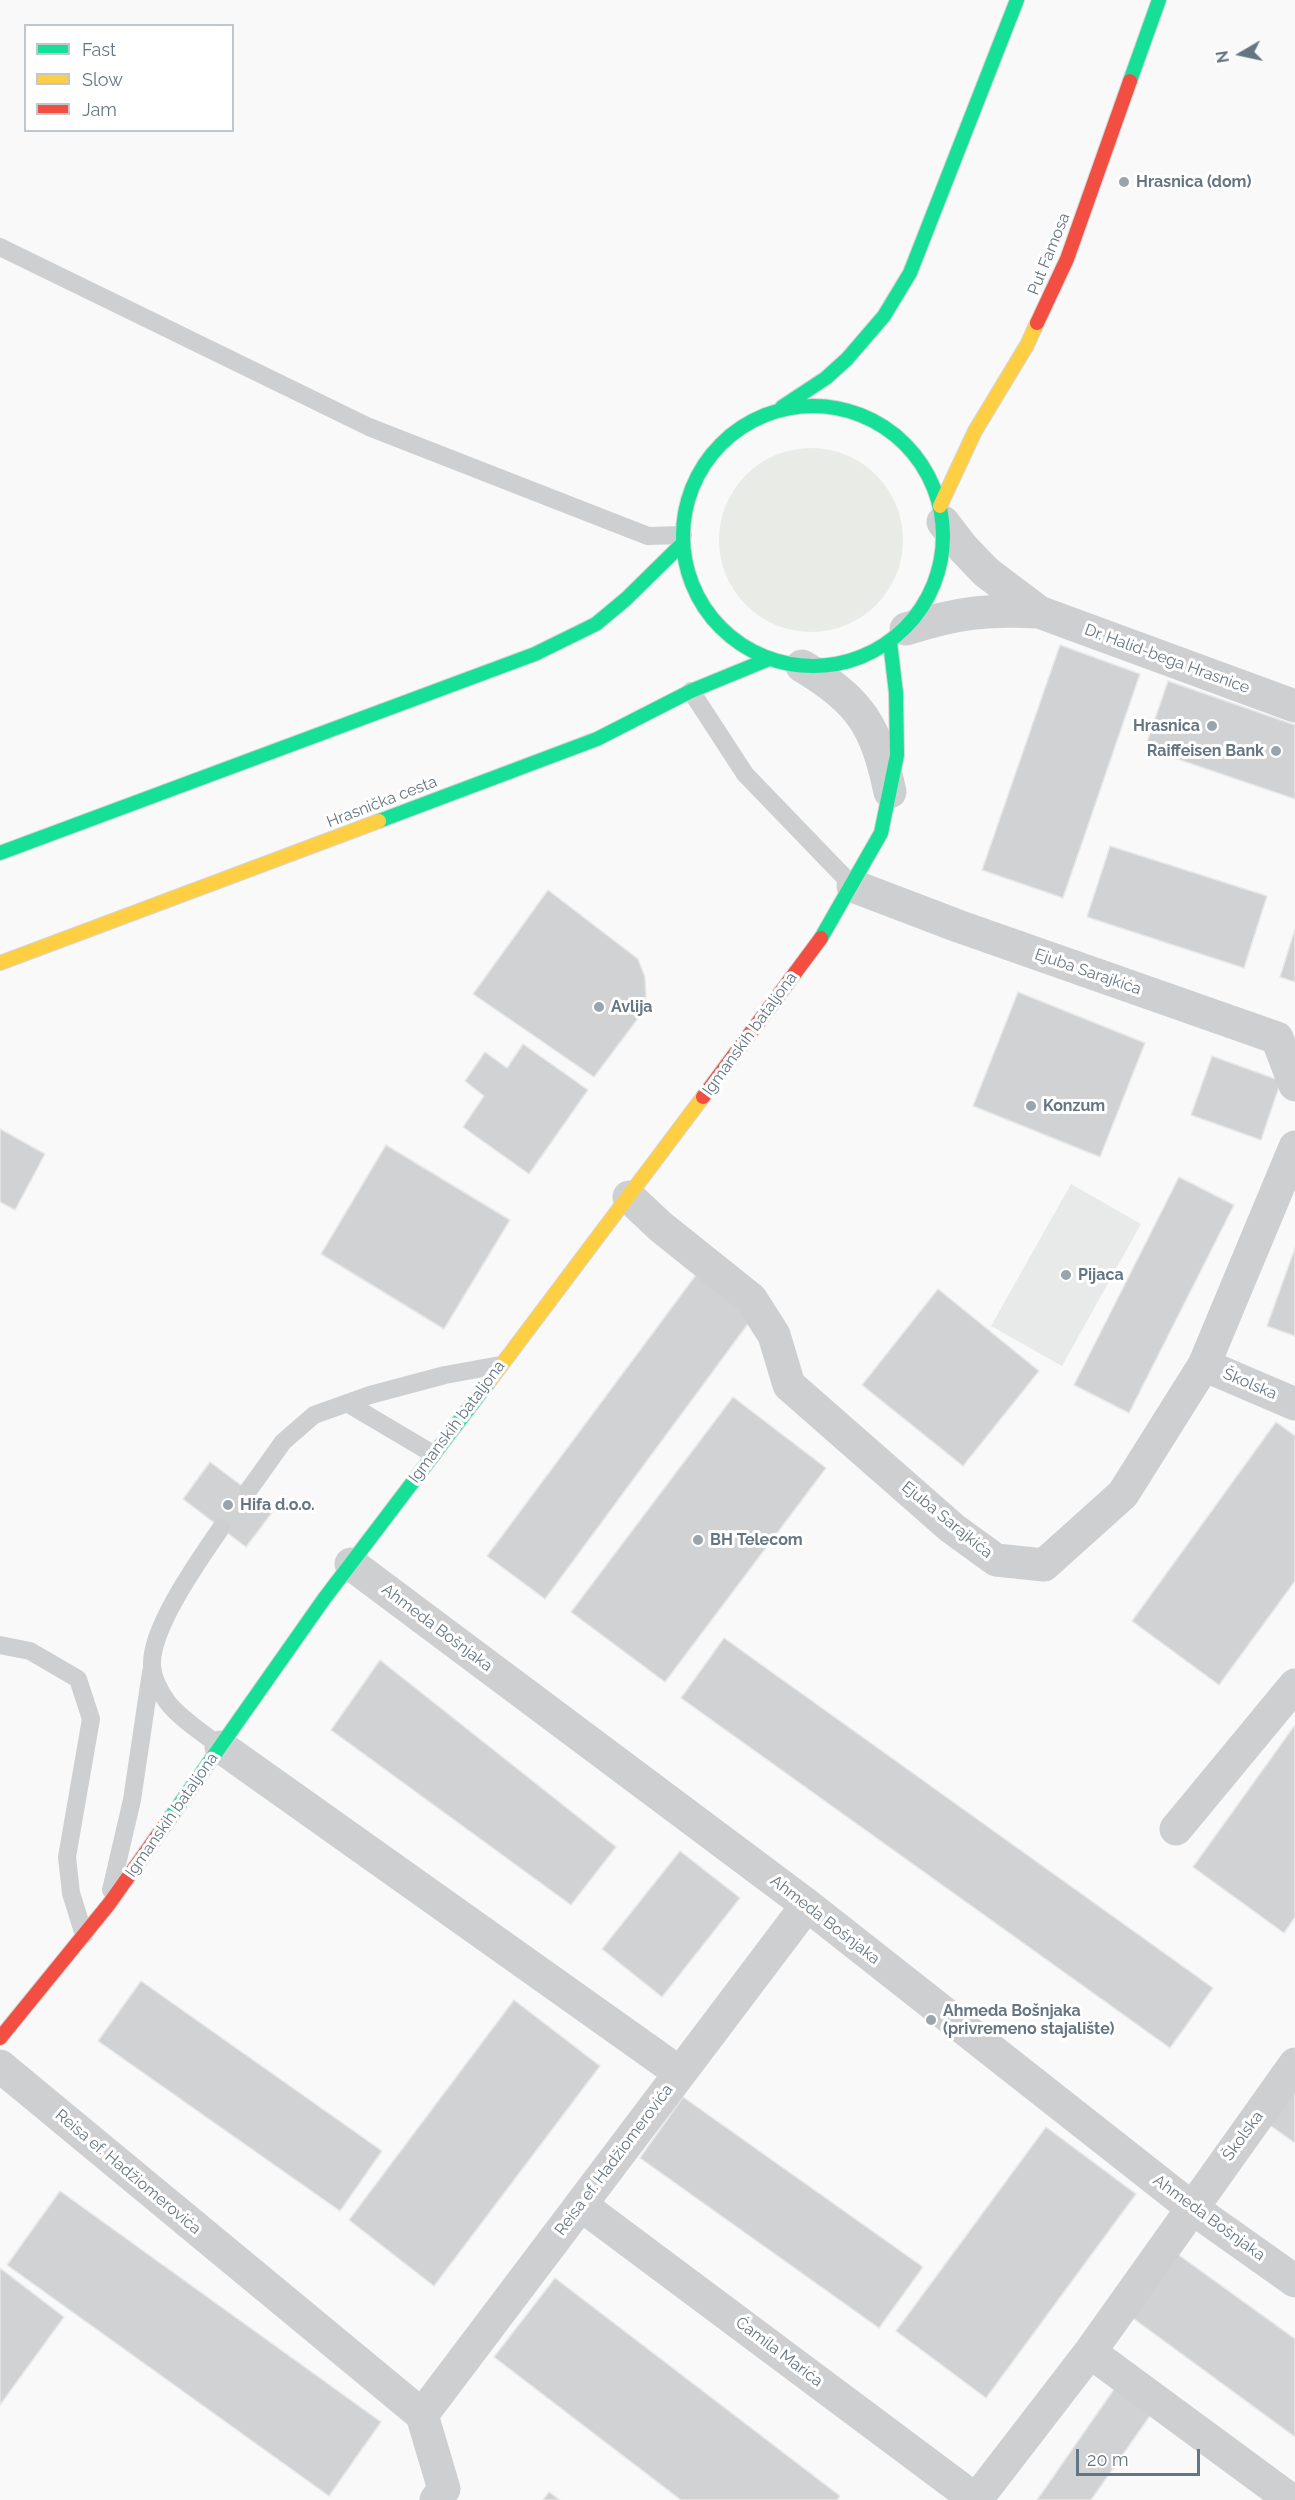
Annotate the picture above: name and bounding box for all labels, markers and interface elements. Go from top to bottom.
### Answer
legend [24,24,234,132]
north arrow [1211,24,1271,84]
text: Fast [82,39,116,60]
text: N [1212,49,1233,64]
text: Slow [82,69,123,90]
text: Jam [82,99,117,120]
place label: Hrasnica (dom) [1136,172,1251,192]
marker: Hrasnica (dom) [1117,175,1131,189]
street label: Put Famosa [1024,210,1074,298]
street label: Dr. Halid-bega Hrasnice [1082,620,1252,698]
place label: Hrasnica [1133,716,1200,736]
marker: Hrasnica [1205,719,1219,733]
place label: Raiffeisen Bank [1147,741,1264,761]
marker: Raiffeisen Bank [1269,744,1283,758]
street label: Hrasnička cesta [324,772,440,832]
street label: Ejuba Sarajkića [1032,945,1144,999]
street label: Igmanskih bataljona [699,969,801,1099]
place label: Avlija [611,997,653,1017]
marker: Avlija [592,1000,606,1014]
place label: Konzum [1043,1096,1105,1116]
marker: Konzum [1024,1099,1038,1113]
place label: Pijaca [1078,1265,1124,1285]
marker: Pijaca [1059,1268,1073,1282]
street label: Igmanskih bataljona [405,1357,509,1487]
street label: Školska [1220,1364,1280,1404]
street label: Ejuba Sarajkića [898,1478,996,1562]
place label: Hifa d.o.o. [240,1495,315,1515]
marker: Hifa d.o.o. [221,1498,235,1512]
place label: BH Telecom [710,1530,803,1550]
marker: BH Telecom [691,1533,705,1547]
street label: Ahmeda Bošnjaka [378,1580,496,1676]
street label: Igmanskih bataljona [122,1749,222,1881]
street label: Ahmeda Bošnjaka [766,1871,884,1969]
place label: Ahmeda Bošnjaka (privremeno stajalište) [943,2001,1114,2039]
marker: Ahmeda Bošnjaka (privremeno stajalište) [924,2013,938,2027]
street label: Reisa ef. Hadžiomerovića [551,2081,677,2239]
street label: Reisa ef. Hadžiomerovića [51,2105,205,2239]
street label: Školska [1219,2107,1267,2165]
street label: Ahmeda Bošnjaka [1149,2171,1269,2265]
street label: Ćamila Marića [732,2313,826,2391]
scale bar [1079,2437,1204,2475]
text: 20 m [1087,2449,1129,2470]

